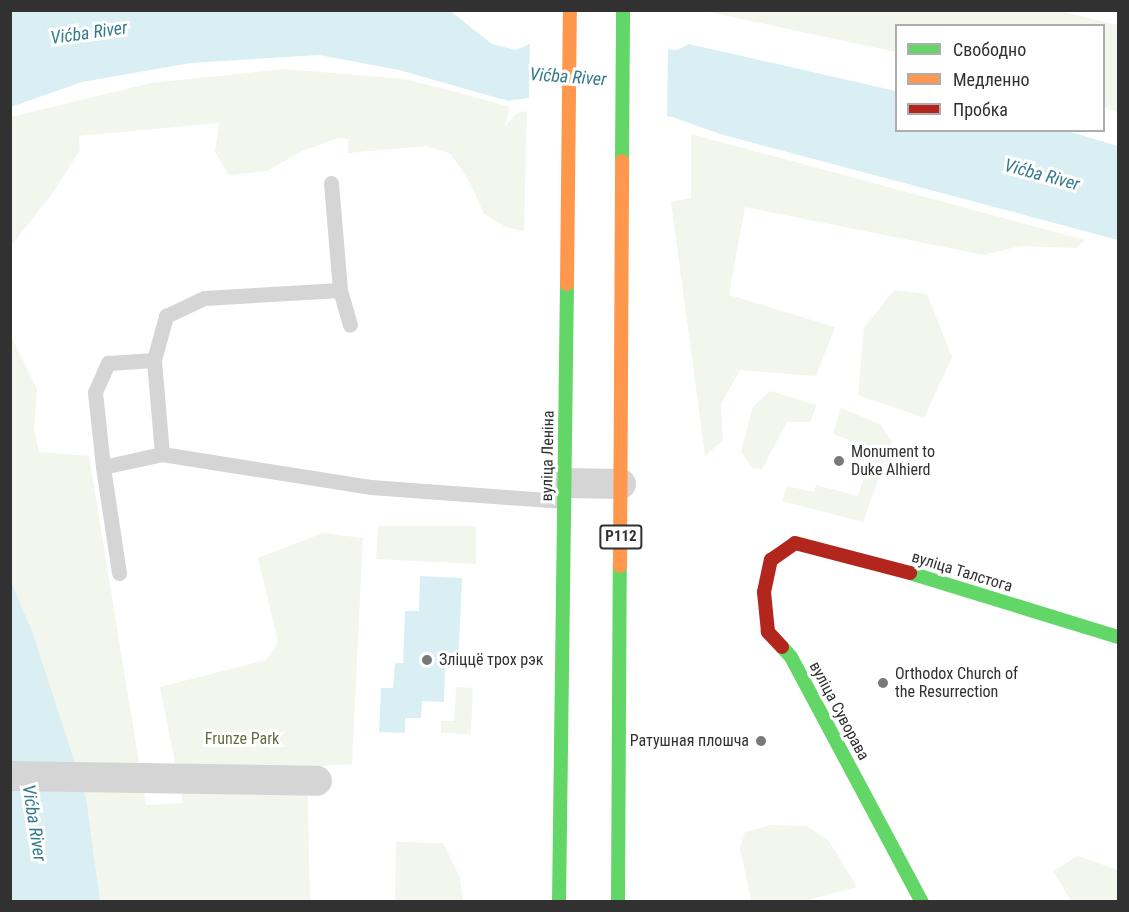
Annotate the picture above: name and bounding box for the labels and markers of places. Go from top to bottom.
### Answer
place label: Monument to Duke Alhierd [851,442,935,480]
marker: Monument to Duke Alhierd [832,454,846,468]
place label: Зліццё трох рэк [439,650,543,670]
marker: Зліццё трох рэк [420,653,434,667]
place label: Orthodox Church of the Resurrection [895,664,1018,702]
marker: Orthodox Church of the Resurrection [876,676,890,690]
place label: Ратушная плошча [630,731,749,751]
marker: Ратушная плошча [754,734,768,748]

